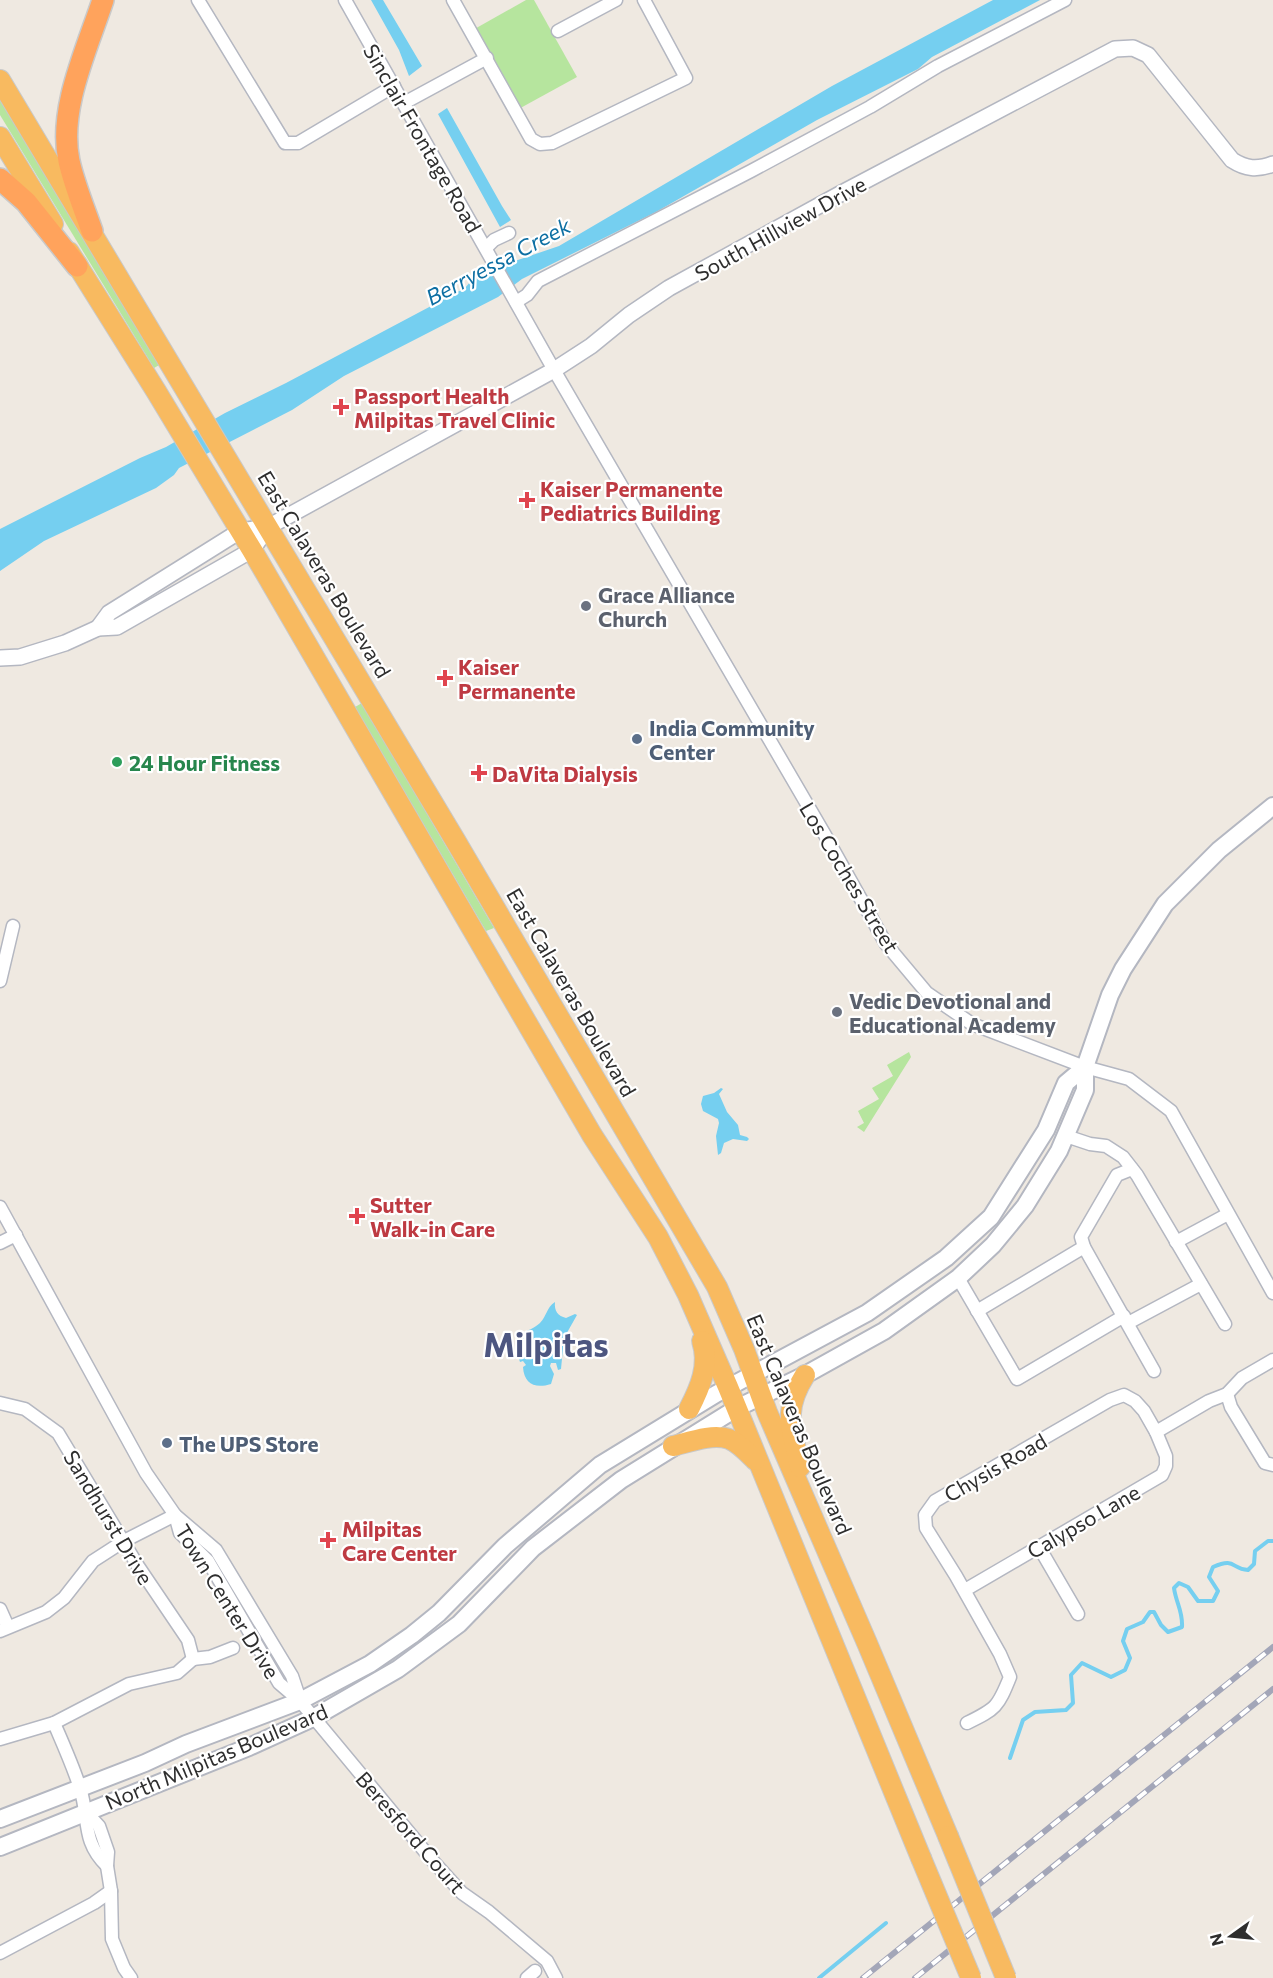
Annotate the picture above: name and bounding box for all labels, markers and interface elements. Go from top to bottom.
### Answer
street label: Sinclair Frontage Road [359,39,487,237]
street label: South Hillview Drive [690,171,870,285]
water label: Berryessa Creek [421,211,576,311]
place label: Passport Health Milpitas Travel Clinic [354,383,555,432]
marker: Passport Health Milpitas Travel Clinic [332,398,350,416]
street label: East Calaveras Boulevard [253,466,397,682]
place label: Kaiser Permanente Pediatrics Building [540,476,723,525]
marker: Kaiser Permanente Pediatrics Building [518,491,536,509]
place label: Grace Alliance Church [598,582,735,631]
marker: Grace Alliance Church [579,599,593,613]
place label: Kaiser Permanente [458,654,576,703]
marker: Kaiser Permanente [436,669,454,687]
place label: India Community Center [649,715,815,764]
marker: India Community Center [630,732,644,746]
place label: 24 Hour Fitness [129,750,280,775]
marker: 24 Hour Fitness [110,755,124,769]
place label: DaVita Dialysis [492,761,638,786]
marker: DaVita Dialysis [470,764,488,782]
street label: Los Coches Street [795,797,905,957]
street label: East Calaveras Boulevard [502,883,642,1101]
place label: Vedic Devotional and Educational Academy [849,988,1056,1037]
marker: Vedic Devotional and Educational Academy [830,1005,844,1019]
place label: Sutter Walk-in Care [370,1192,495,1241]
marker: Sutter Walk-in Care [348,1207,366,1225]
street label: East Calaveras Boulevard [742,1310,858,1538]
district label: Milpitas [483,1323,609,1364]
street label: Chysis Road [939,1428,1051,1506]
place label: The UPS Store [179,1431,319,1456]
marker: The UPS Store [160,1436,174,1450]
street label: Sandhurst Drive [59,1445,159,1589]
street label: Calypso Lane [1022,1479,1144,1563]
place label: Milpitas Care Center [342,1516,457,1565]
street label: Town Center Drive [170,1519,286,1683]
marker: Milpitas Care Center [319,1531,337,1549]
street label: North Milpitas Boulevard [101,1698,331,1814]
street label: Beresford Court [351,1766,471,1898]
north arrow [1201,1906,1261,1966]
text: N [1205,1932,1227,1948]

